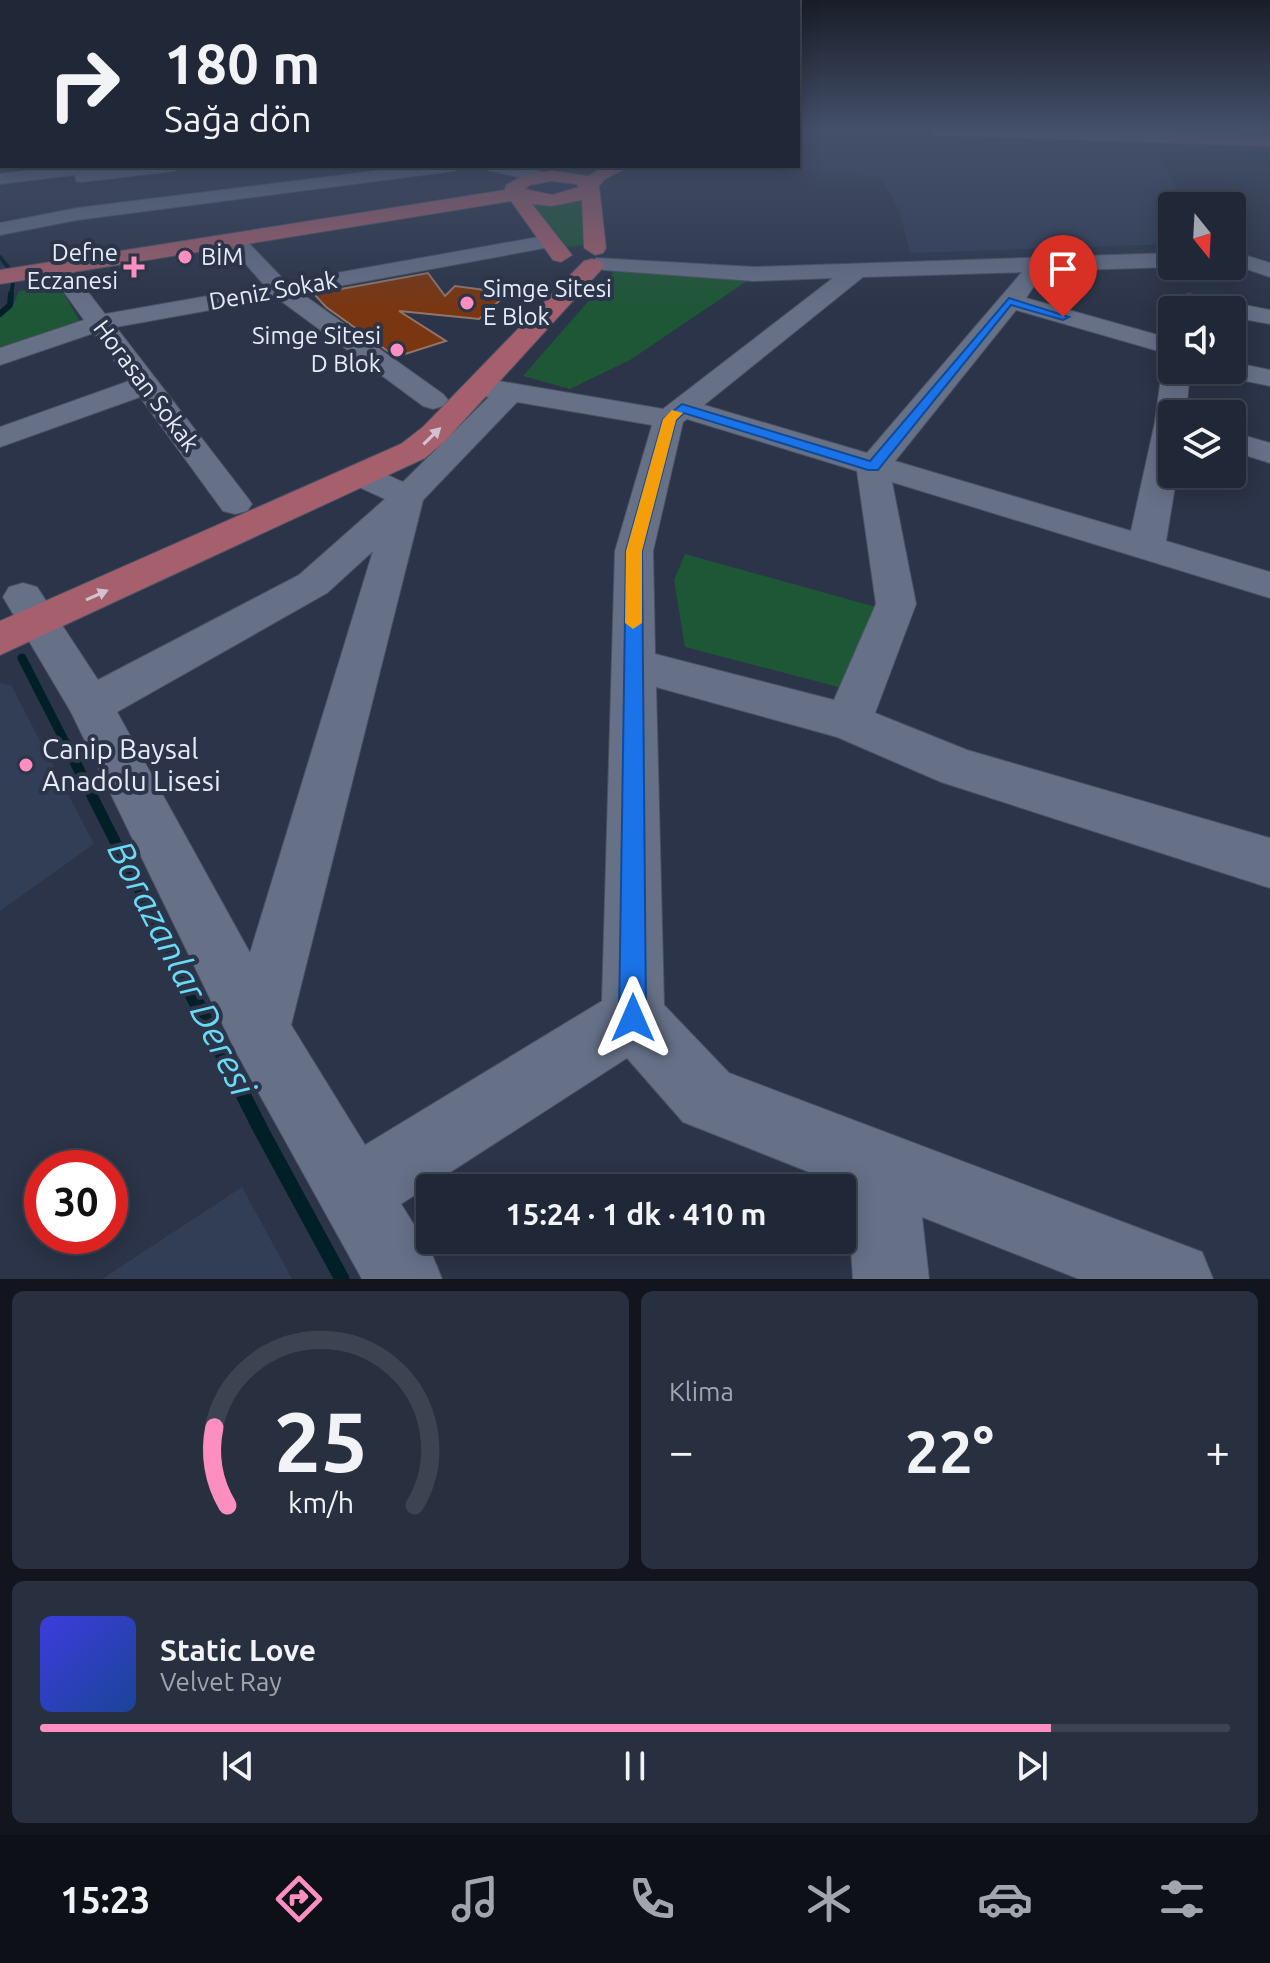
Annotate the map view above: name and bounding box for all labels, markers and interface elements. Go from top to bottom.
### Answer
icon: right [32,32,136,136]
text: 180 m [164,32,320,95]
text: Sağa dön [164,98,312,139]
north arrow [1158,192,1246,280]
map controls [1158,192,1246,488]
pin [1029,235,1097,317]
place label: Defne Eczanesi [27,239,118,294]
place label: BİM [201,243,243,270]
icon: arrive [1041,247,1085,291]
marker: BİM [176,248,194,266]
marker: Defne Eczanesi [125,258,143,276]
street label: Deniz Sokak [207,266,339,315]
place label: Simge Sitesi E Blok [483,275,612,330]
marker: Simge Sitesi E Blok [458,294,476,312]
button: sound [1158,296,1246,384]
street label: Horasan Sokak [88,315,205,457]
place label: Simge Sitesi D Blok [252,322,381,377]
marker: Simge Sitesi D Blok [388,341,406,359]
button: layers [1158,400,1246,488]
one-way arrow [422,427,441,445]
one-way arrow [85,588,108,602]
place label: Canip Baysal Anadolu Lisesi [42,733,221,796]
marker: Canip Baysal Anadolu Lisesi [17,756,35,774]
water label: Borazanlar Deresi [100,833,265,1104]
position arrow [591,976,675,1060]
speed limit sign: 30 [24,1150,128,1254]
text: 15:24 · 1 dk · 410 m [506,1197,766,1231]
text: Klima [669,1377,734,1406]
text: 25 [274,1394,367,1488]
text: 22° [905,1417,994,1484]
text: − [669,1426,694,1475]
text: + [1205,1426,1230,1475]
text: km/h [288,1486,354,1518]
text: Static Love [160,1633,316,1667]
text: Velvet Ray [160,1667,282,1696]
icon: previous [216,1744,260,1788]
icon: pause [613,1744,657,1788]
icon: next [1010,1744,1054,1788]
icon: directions [271,1871,327,1927]
icon: music [447,1871,503,1927]
icon: phone [624,1871,680,1927]
icon: climate [801,1871,857,1927]
icon: car [977,1871,1033,1927]
icon: filters [1154,1871,1210,1927]
text: 15:23 [60,1879,150,1920]

